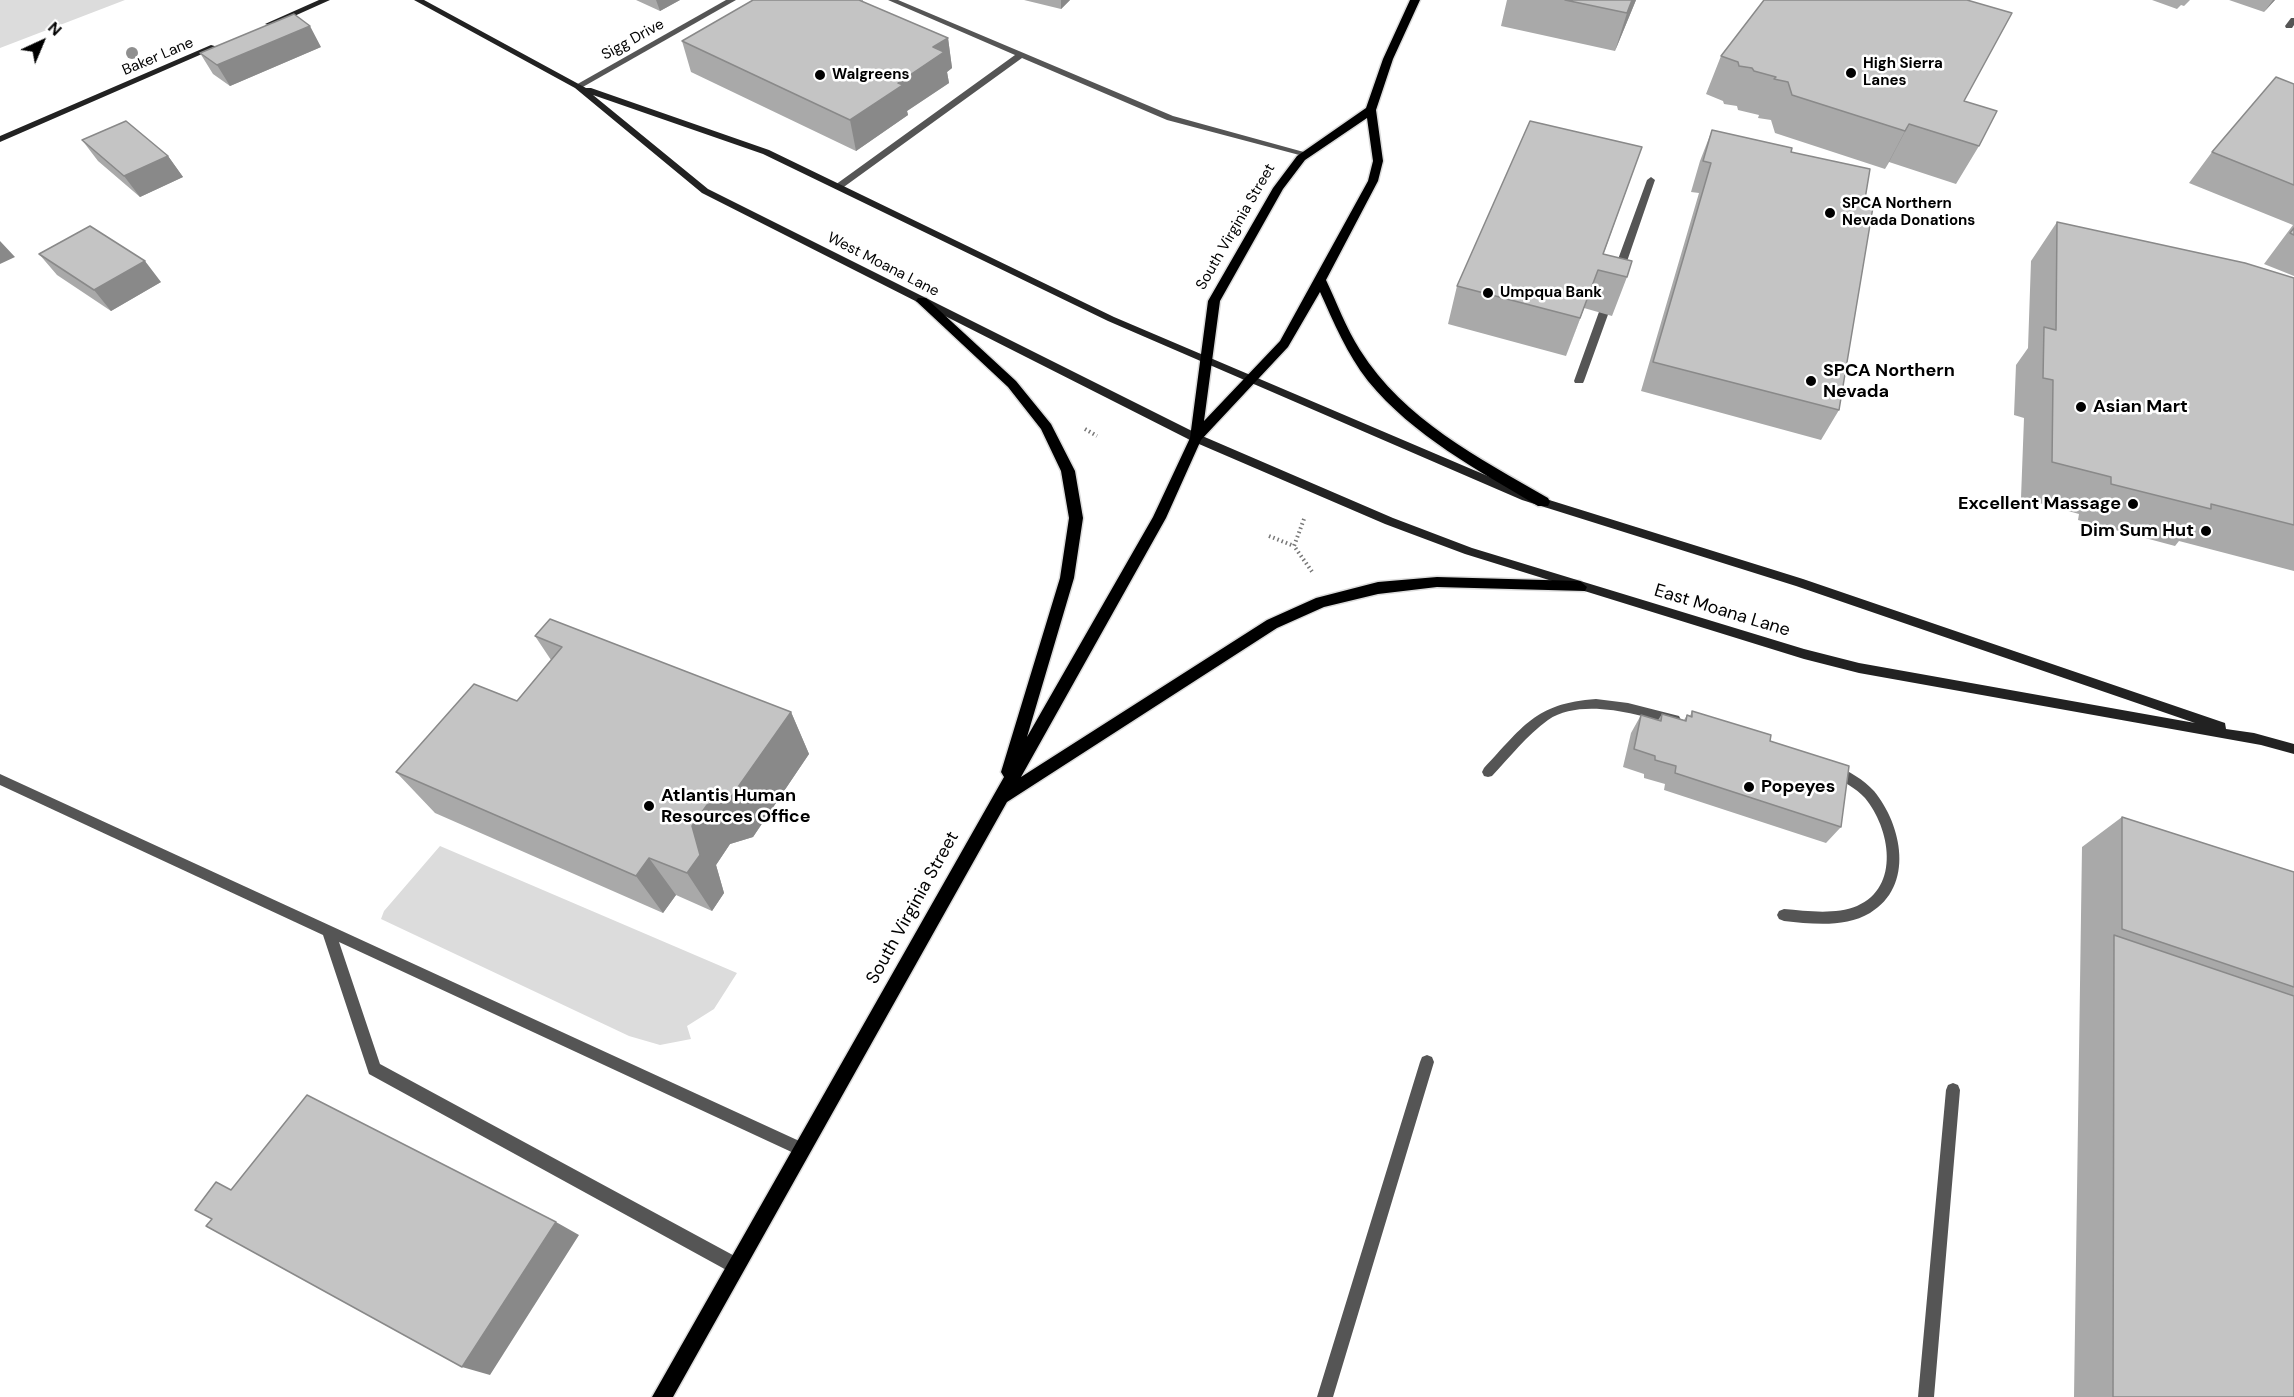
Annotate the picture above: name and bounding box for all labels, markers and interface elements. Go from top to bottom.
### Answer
north arrow [12,12,72,72]
street label: Sigg Drive [599,16,667,64]
text: N [43,17,66,40]
street label: Baker Lane [120,34,196,80]
place label: High Sierra Lanes [1863,55,1943,90]
place label: Walgreens [832,66,909,84]
marker: High Sierra Lanes [1844,66,1858,80]
marker: Walgreens [813,68,827,82]
street label: South Virginia Street [1193,161,1279,293]
place label: SPCA Northern Nevada Donations [1842,195,1975,230]
marker: SPCA Northern Nevada Donations [1823,206,1837,220]
street label: West Moana Lane [824,229,942,301]
place label: Umpqua Bank [1500,284,1602,302]
marker: Umpqua Bank [1481,286,1495,300]
place label: SPCA Northern Nevada [1823,360,1955,403]
marker: SPCA Northern Nevada [1804,374,1818,388]
place label: Asian Mart [2093,396,2188,418]
marker: Asian Mart [2074,400,2088,414]
place label: Excellent Massage [1958,493,2121,515]
marker: Excellent Massage [2126,497,2140,511]
place label: Dim Sum Hut [2080,520,2194,542]
marker: Dim Sum Hut [2199,524,2213,538]
street label: East Moana Lane [1652,580,1792,642]
place label: Popeyes [1761,776,1835,798]
marker: Popeyes [1742,780,1756,794]
place label: Atlantis Human Resources Office [661,785,811,828]
marker: Atlantis Human Resources Office [642,799,656,813]
street label: South Virginia Street [862,828,964,988]

